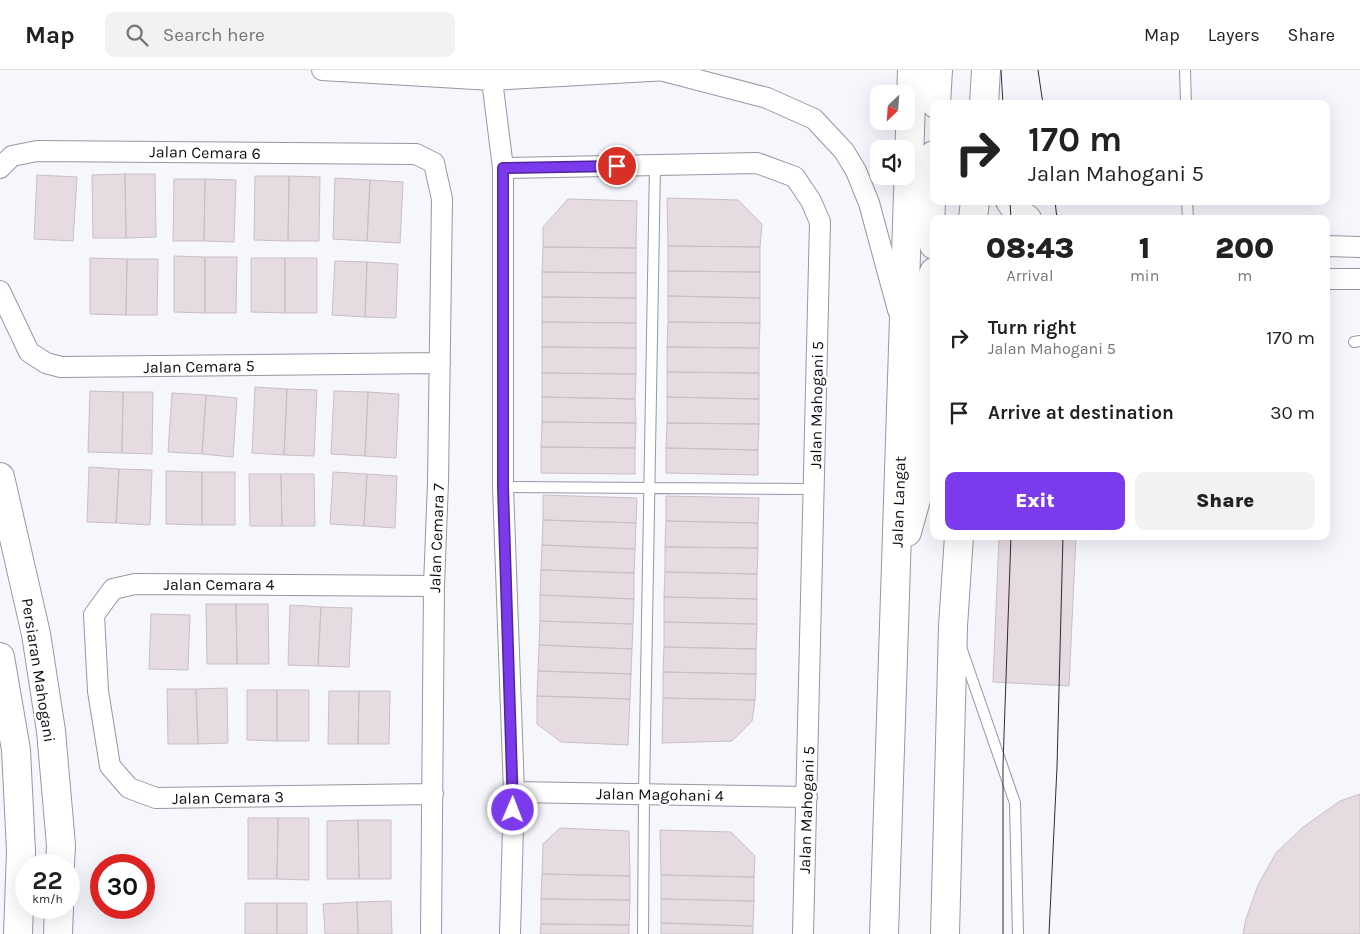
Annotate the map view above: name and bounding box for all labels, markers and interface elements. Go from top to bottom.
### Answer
search box [105,12,455,57]
text: Map [25,21,75,49]
icon: search [123,21,151,49]
text: Search here [163,24,265,46]
text: Map [1144,24,1180,46]
text: Layers [1208,24,1260,46]
text: Share [1288,24,1335,46]
north arrow [870,85,915,130]
map controls [870,85,915,185]
text: 170 m [1028,119,1122,160]
icon: right [945,120,1010,185]
button: sound [870,140,915,185]
street label: Jalan Cemara 6 [149,142,261,163]
pin [596,145,638,187]
icon: arrive [603,152,631,180]
text: Jalan Mahogani 5 [1028,161,1204,187]
text: 08:43 [986,230,1074,266]
text: 1 [1139,230,1150,266]
text: 200 [1215,230,1274,266]
text: Arrival [1007,266,1053,285]
text: min [1130,266,1159,285]
text: m [1237,266,1252,285]
text: Turn right [988,317,1077,339]
icon: right [945,324,973,352]
text: 170 m [1266,327,1315,349]
text: Jalan Mahogani 5 [988,339,1116,358]
street label: Jalan Mahogani 5 [806,341,827,469]
street label: Jalan Cemara 5 [143,356,255,377]
icon: arrive [945,399,973,427]
text: Arrive at destination [988,402,1174,424]
text: 30 m [1270,402,1315,424]
street label: Jalan Langat [887,456,910,548]
button: Exit [945,472,1125,530]
button: Share [1135,472,1315,530]
street label: Jalan Cemara 7 [425,482,448,593]
street label: Jalan Cemara 4 [163,575,275,594]
street label: Persiaran Mahogani [18,597,59,744]
street label: Jalan Mahogani 5 [795,746,818,874]
position arrow [486,783,538,835]
street label: Jalan Magohani 4 [596,784,724,805]
street label: Jalan Cemara 3 [172,787,284,808]
speed limit sign: 30 [90,854,155,919]
text: 22 [32,866,63,895]
text: km/h [32,892,63,906]

